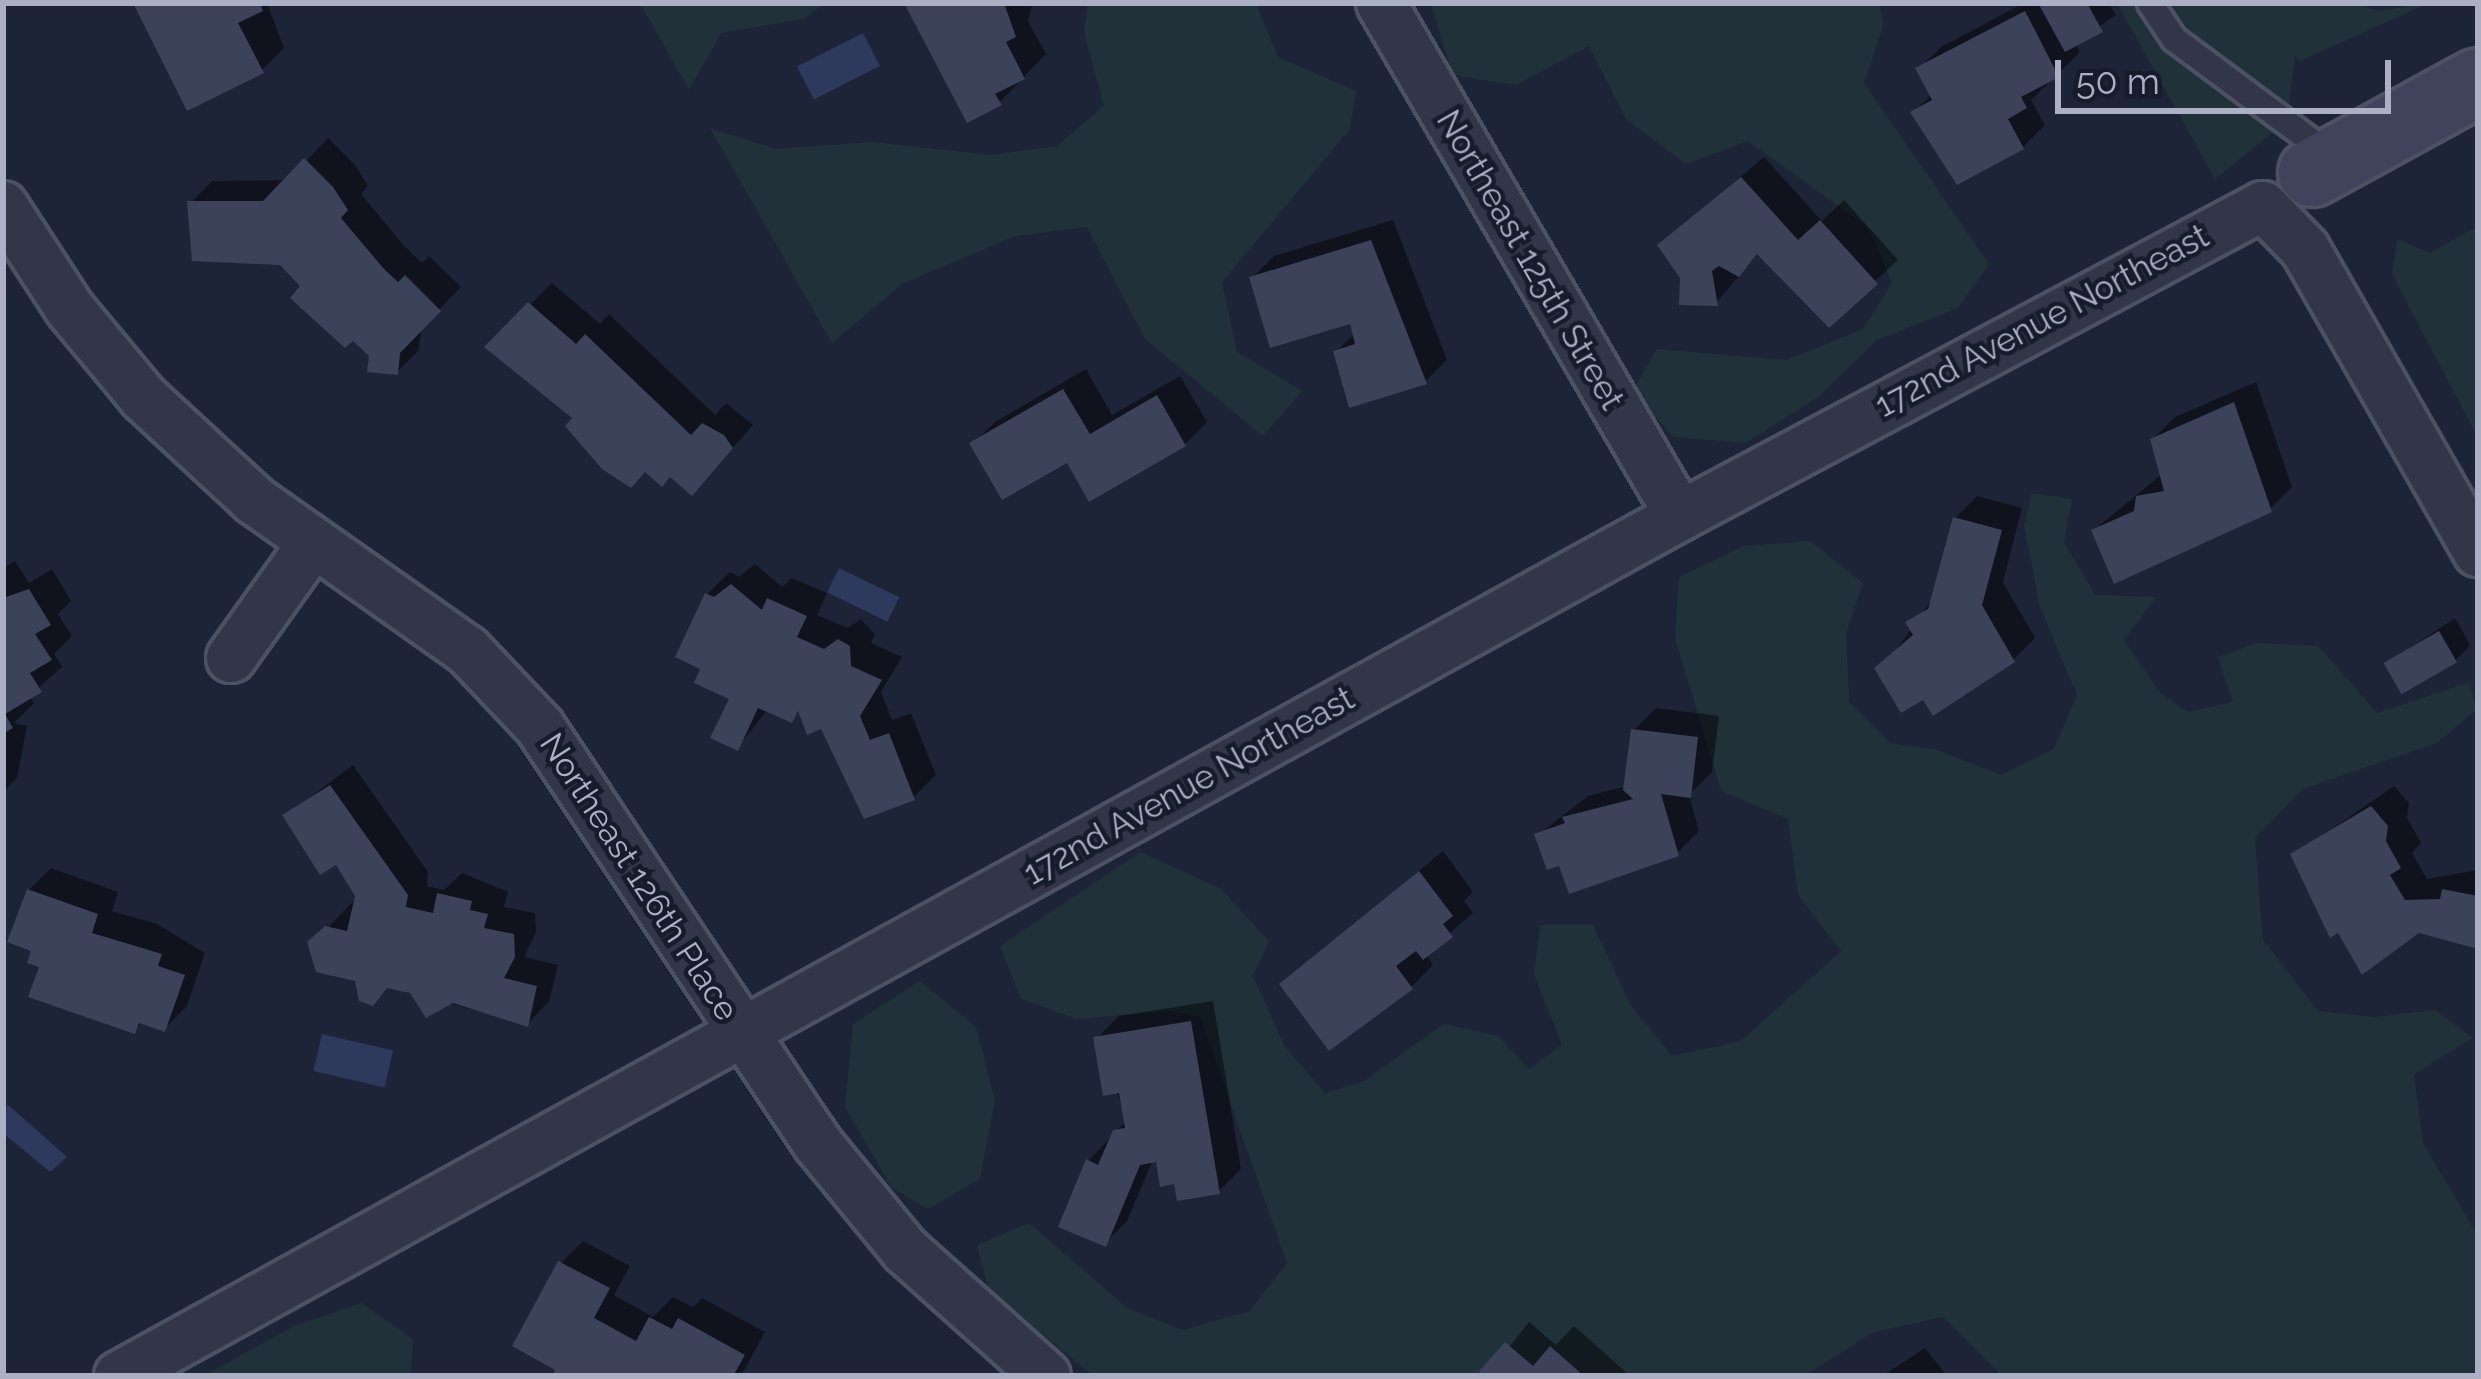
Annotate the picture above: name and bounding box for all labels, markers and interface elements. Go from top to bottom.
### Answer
scale bar [2061,36,2397,110]
text: 50 m [2076,60,2160,102]
street label: Northeast 125th Street [1428,103,1632,417]
street label: 172nd Avenue Northeast [1868,216,2216,426]
street label: 172nd Avenue Northeast [1017,678,1361,894]
street label: Northeast 126th Place [531,726,747,1028]

